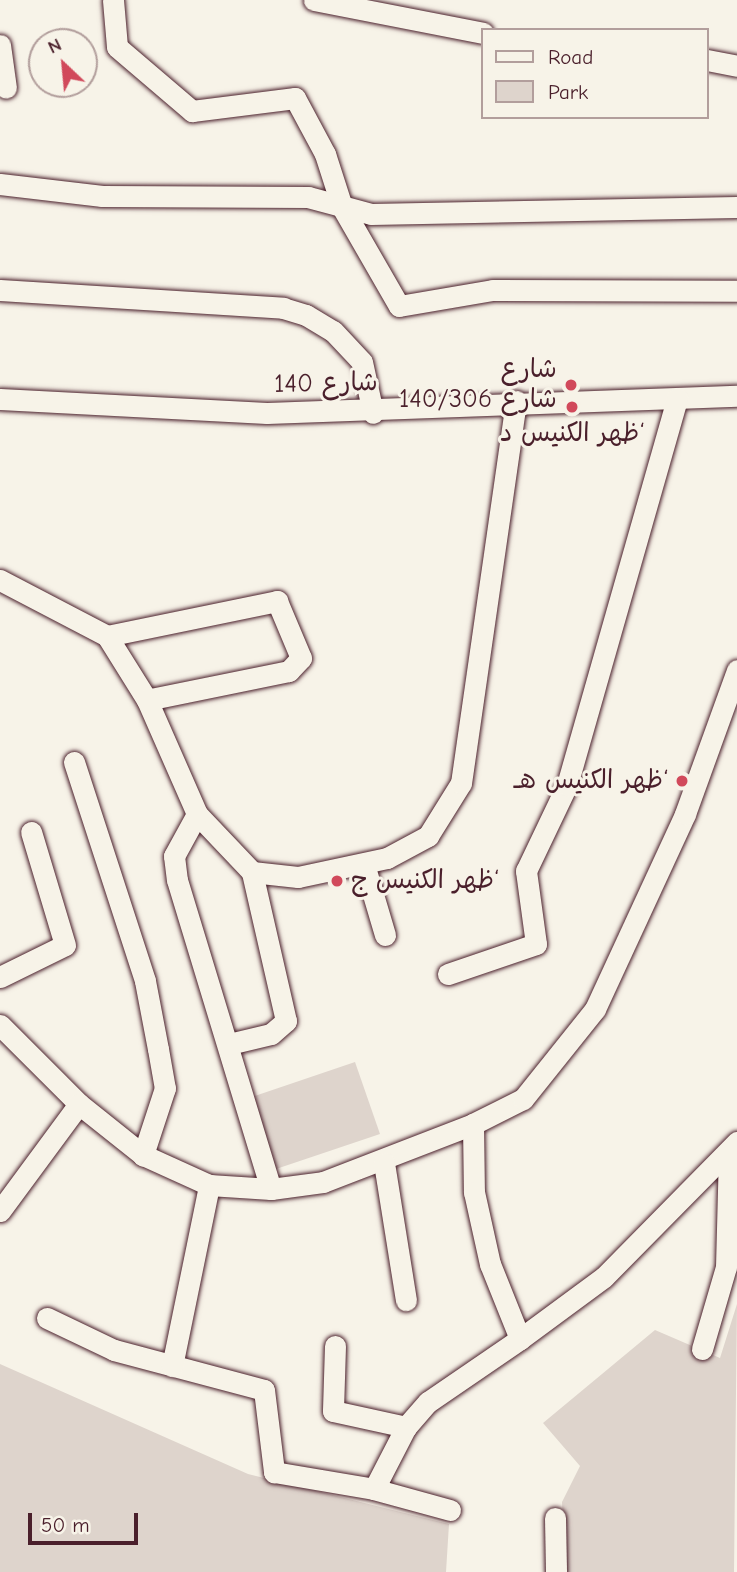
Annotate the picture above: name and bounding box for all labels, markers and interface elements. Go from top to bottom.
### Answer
north arrow [28,28,98,98]
legend [482,28,709,119]
text: N [44,33,65,59]
text: Road [548,45,593,69]
text: Park [548,80,588,104]
place label: شارع 140/شارع 306 [399,354,557,416]
street label: شارع 140 [274,367,378,401]
marker: شارع 140/شارع 306 [563,377,579,393]
marker: ظهر الكنيس د‘ [564,399,580,415]
place label: ظهر الكنيس د‘ [500,418,644,450]
place label: ظهر الكنيس هـ‘ [514,765,668,797]
marker: ظهر الكنيس هـ‘ [674,773,690,789]
place label: ظهر الكنيس ج‘ [351,865,499,897]
marker: ظهر الكنيس ج‘ [329,873,345,889]
scale bar [32,1498,142,1542]
text: 50 m [41,1513,90,1537]

